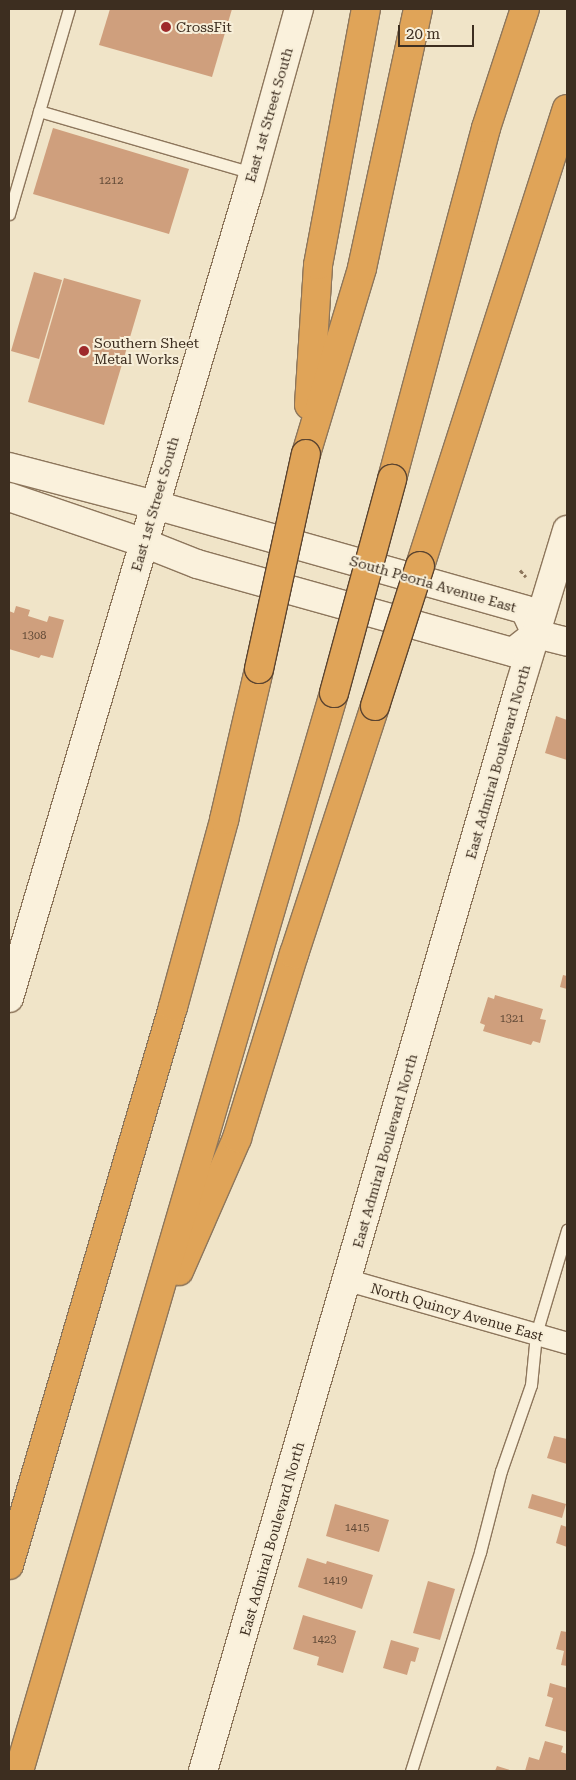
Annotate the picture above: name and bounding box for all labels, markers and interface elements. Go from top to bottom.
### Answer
scale bar [401,15,477,47]
place label: CrossFit [176,19,232,35]
marker: CrossFit [160,21,172,33]
text: 20 m [406,25,440,43]
street label: East 1st Street South [242,46,296,184]
house number: 1212 [99,174,123,188]
place label: Southern Sheet Metal Works [94,335,199,368]
marker: Southern Sheet Metal Works [78,345,90,357]
street label: East 1st Street South [128,435,182,573]
street label: South Peoria Avenue East [348,552,518,616]
house number: 1308 [22,629,46,643]
street label: East Admiral Boulevard North [462,663,534,861]
house number: 1321 [500,1012,524,1026]
street label: East Admiral Boulevard North [349,1052,421,1250]
street label: North Quincy Avenue East [369,1279,545,1345]
street label: East Admiral Boulevard North [236,1440,308,1638]
house number: 1415 [345,1521,369,1535]
house number: 1419 [323,1574,347,1588]
house number: 1423 [312,1633,336,1647]

